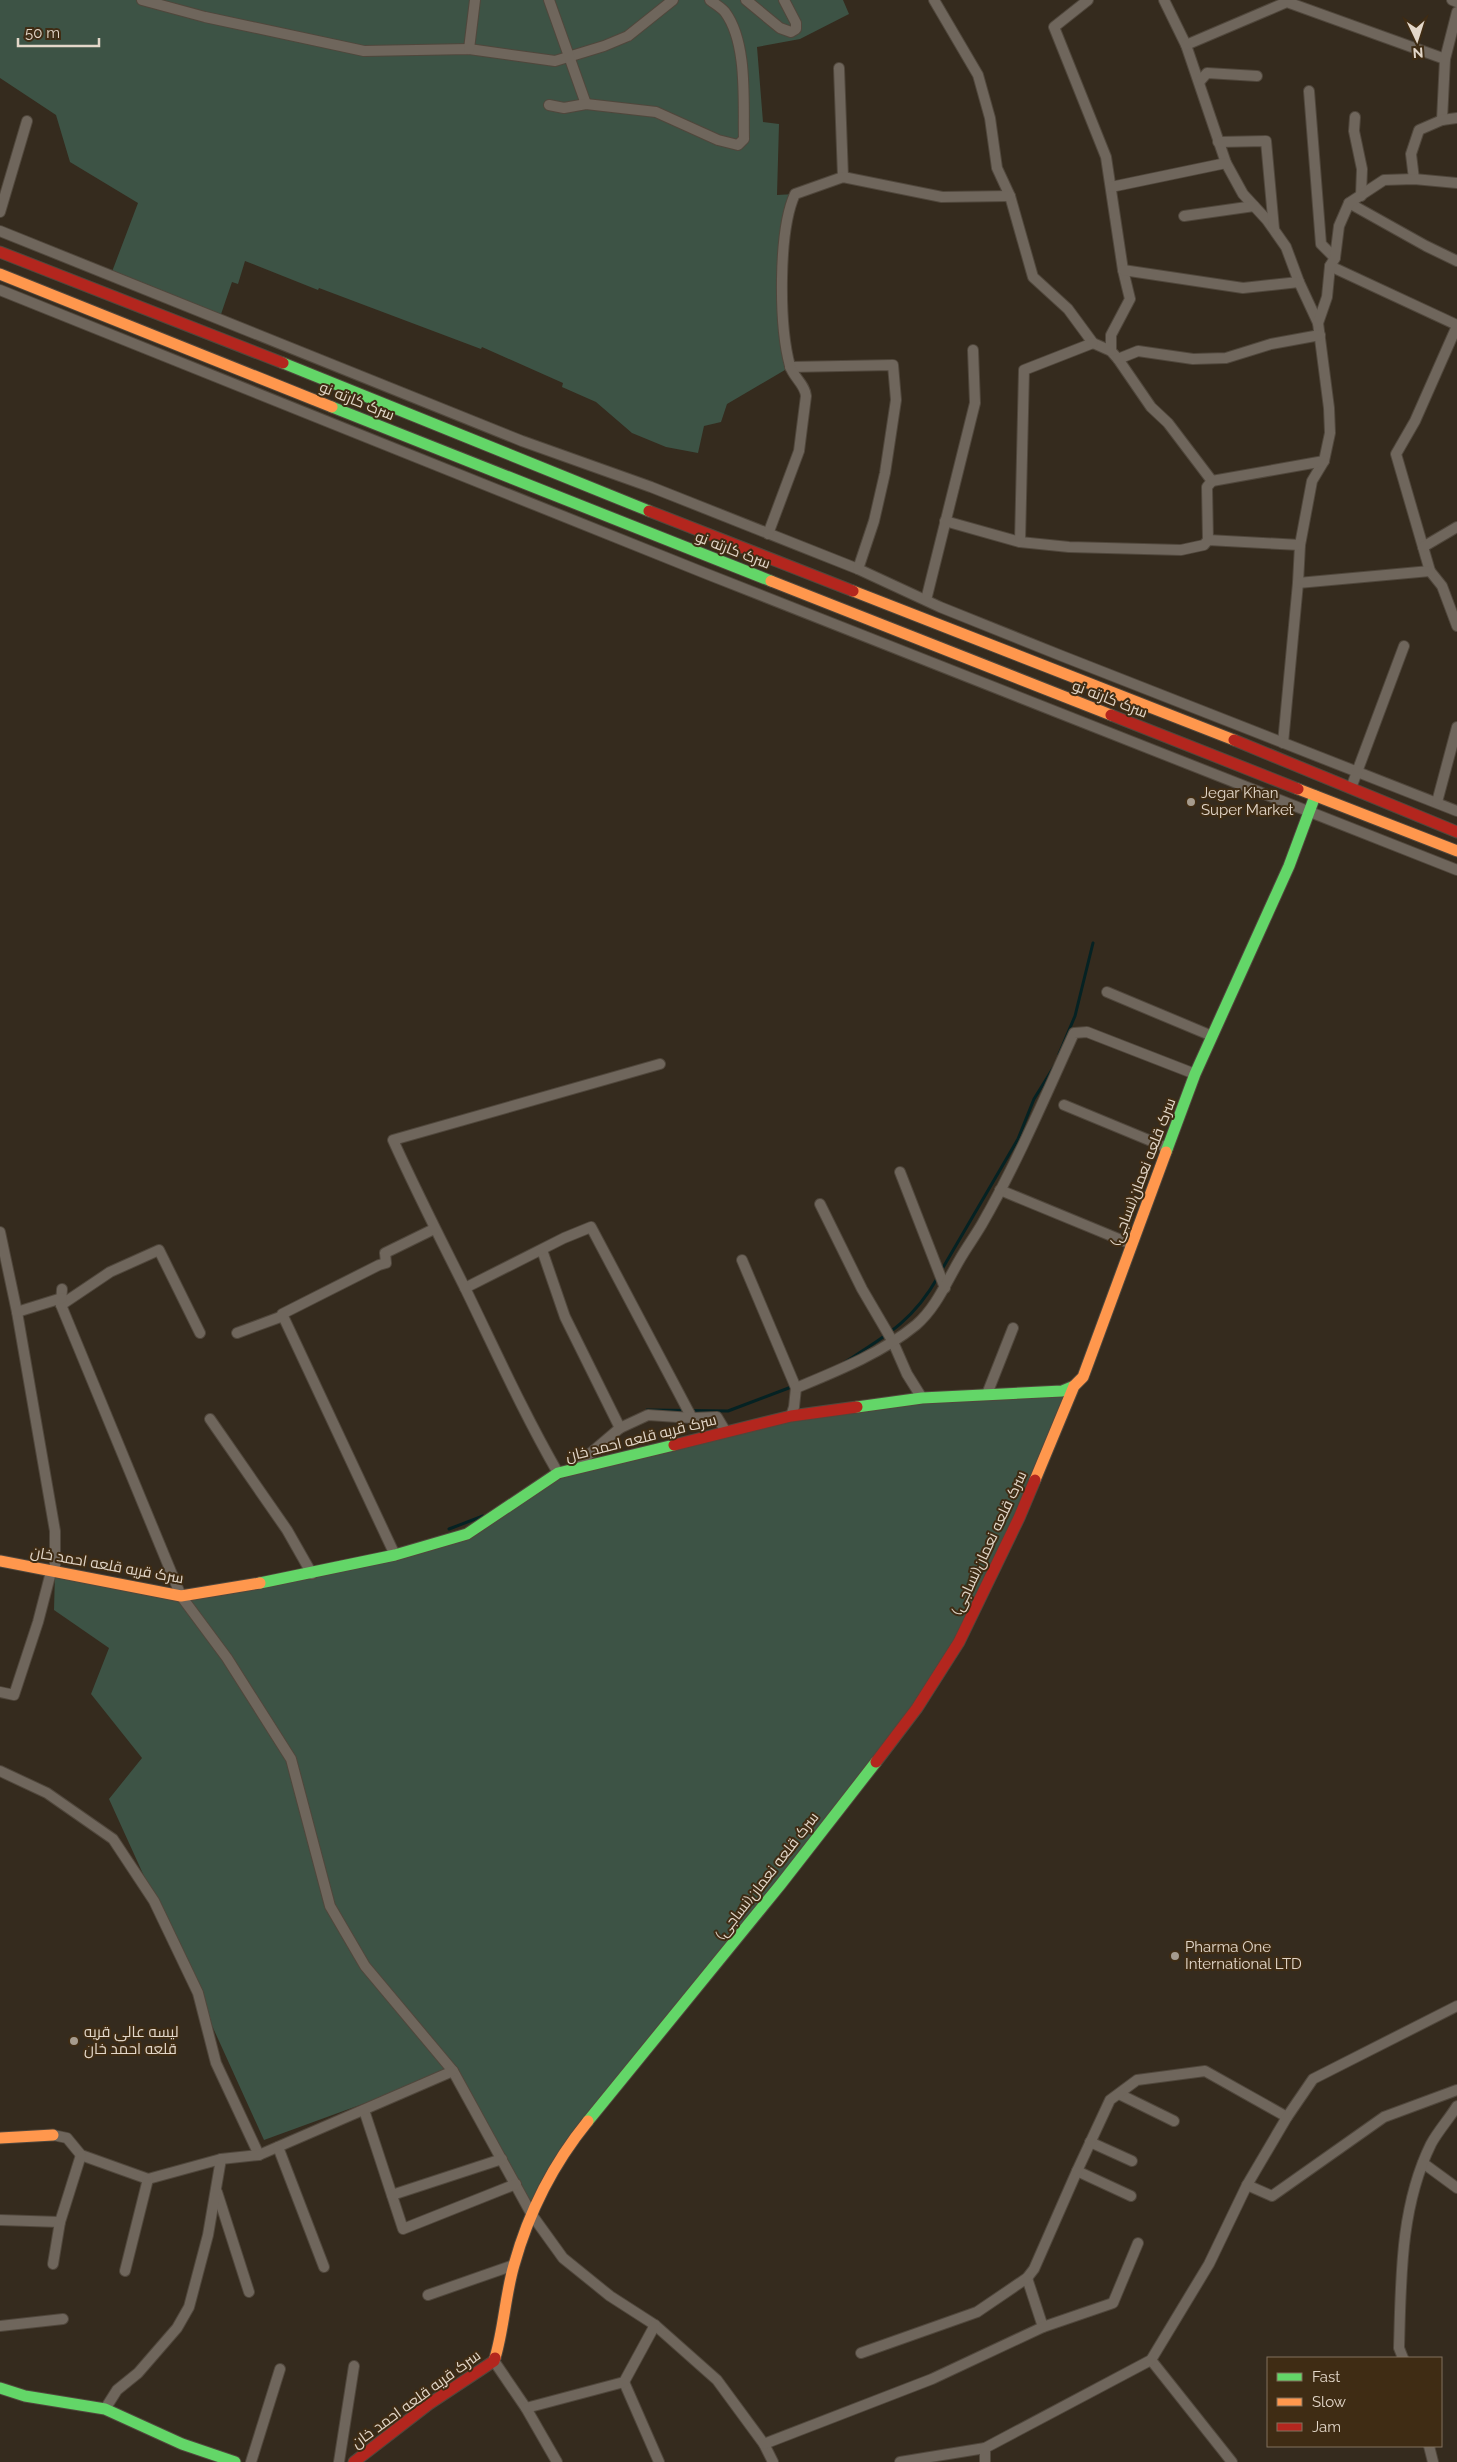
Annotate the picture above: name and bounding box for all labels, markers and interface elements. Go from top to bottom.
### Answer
scale bar [18,15,99,47]
north arrow [1392,15,1442,65]
text: 50 m [25,24,60,42]
text: N [1412,45,1424,61]
street label: سرک کارته نو [317,378,397,424]
street label: سرک کارته نو [693,527,773,573]
street label: سرک کارته نو [1070,676,1150,722]
place label: Jegar Khan Super Market [1201,784,1294,819]
marker: Jegar Khan Super Market [1185,796,1197,808]
street label: سرک قلعه نعمان(نساجی) [1106,1095,1180,1249]
street label: سرک قریه قلعه احمد خان [564,1410,719,1466]
street label: سرک قلعه نعمان(نساجی) [948,1468,1031,1618]
street label: سرک قریه قلعه احمد خان [29,1543,185,1588]
street label: سرک قلعه نعمان(نساجی) [712,1809,823,1944]
place label: Pharma One International LTD [1185,1938,1302,1973]
marker: Pharma One International LTD [1169,1950,1181,1962]
place label: لیسه عالی قریه قلعه احمد خان [84,2023,179,2059]
marker: لیسه عالی قریه قلعه احمد خان [68,2035,80,2047]
street label: سرک قریه قلعه احمد خان [348,2346,485,2453]
legend [1267,2357,1442,2447]
text: Fast [1312,2368,1340,2386]
text: Slow [1312,2393,1346,2411]
text: Jam [1312,2418,1341,2436]

